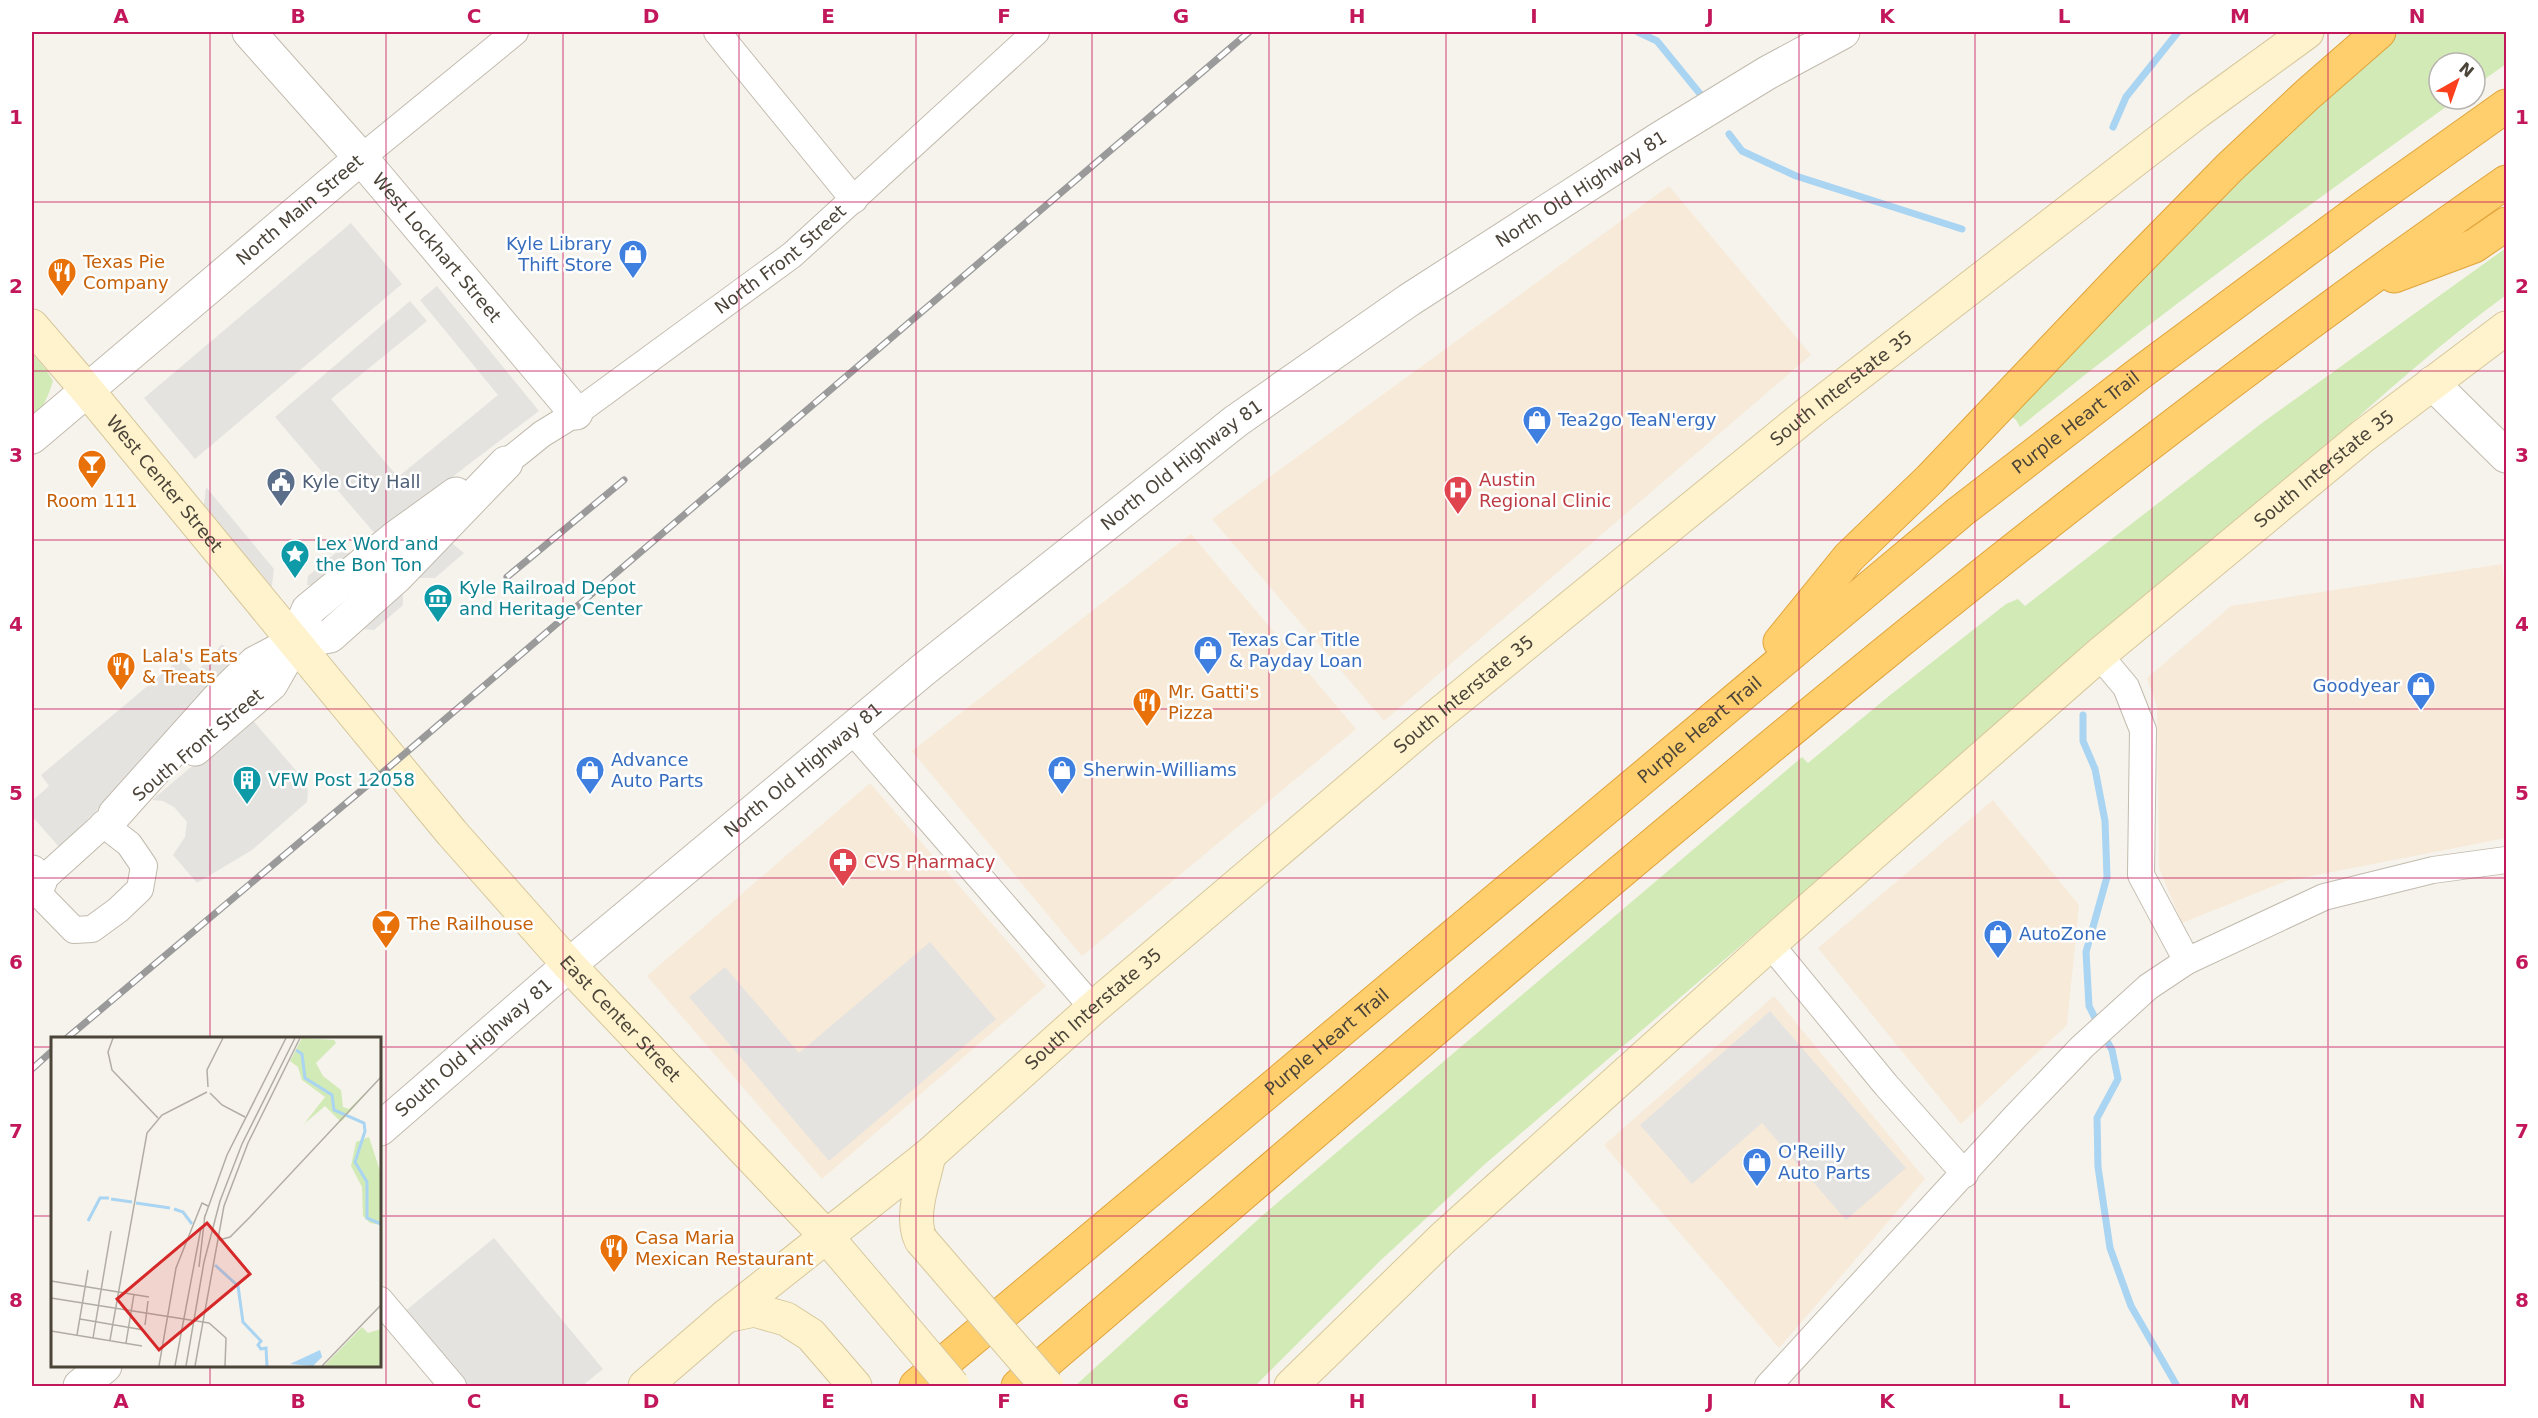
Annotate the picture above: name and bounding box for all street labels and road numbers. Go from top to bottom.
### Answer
street label: North Old Highway 81 [1492,126,1670,251]
street label: North Main Street [232,150,367,269]
street label: West Lockhart Street [368,169,506,326]
street label: North Front Street [711,200,850,318]
street label: South Interstate 35 [1766,326,1916,450]
street label: Purple Heart Trail [2008,366,2143,478]
street label: North Old Highway 81 [1097,395,1266,534]
street label: South Interstate 35 [2250,405,2398,532]
street label: West Center Street [102,411,227,556]
street label: South Interstate 35 [1389,631,1538,758]
street label: Purple Heart Trail [1633,672,1766,787]
street label: South Front Street [128,684,267,805]
street label: North Old Highway 81 [720,698,886,841]
street label: South Interstate 35 [1020,943,1166,1074]
street label: East Center Street [556,951,685,1086]
street label: South Old Highway 81 [391,974,556,1121]
street label: Purple Heart Trail [1260,984,1393,1099]

